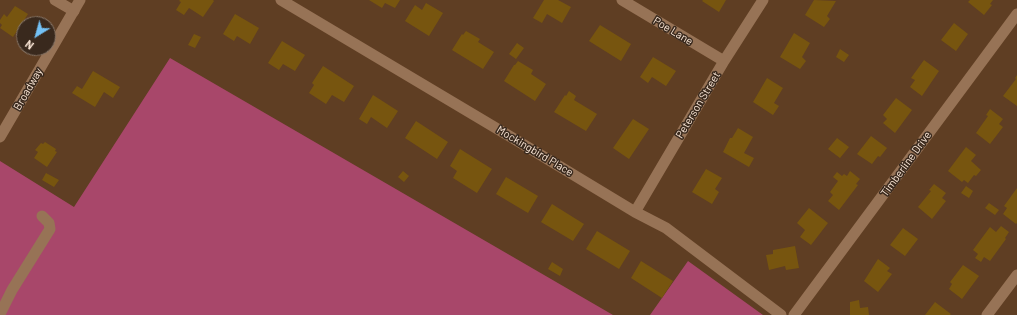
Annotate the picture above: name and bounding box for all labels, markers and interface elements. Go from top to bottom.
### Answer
street label: Poe Lane [651,14,695,48]
north arrow [16,16,56,56]
text: N [22,38,36,53]
street label: Broadway [11,65,45,113]
street label: Peterson Street [673,69,723,141]
street label: Mockingbird Place [494,123,576,179]
street label: Timberline Drive [878,129,934,199]

